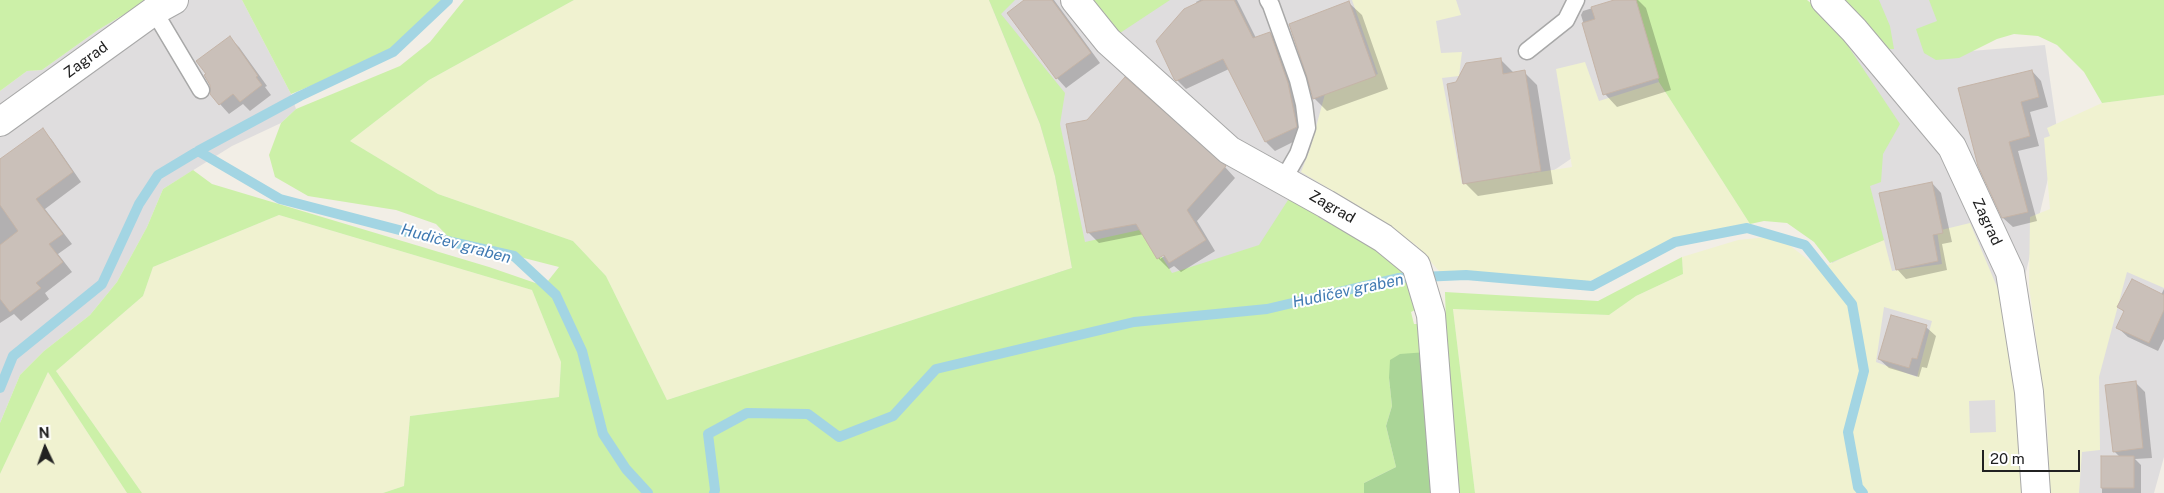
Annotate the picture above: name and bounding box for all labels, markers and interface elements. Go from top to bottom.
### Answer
street label: Zagrad [60,38,112,82]
street label: Zagrad [1306,187,1358,227]
street label: Zagrad [1968,195,2006,249]
water label: Hudičev graben [399,220,513,268]
water label: Hudičev graben [1291,270,1405,312]
north arrow [20,423,70,473]
text: N [38,425,50,441]
scale bar [1984,440,2082,472]
text: 20 m [1990,450,2025,467]

